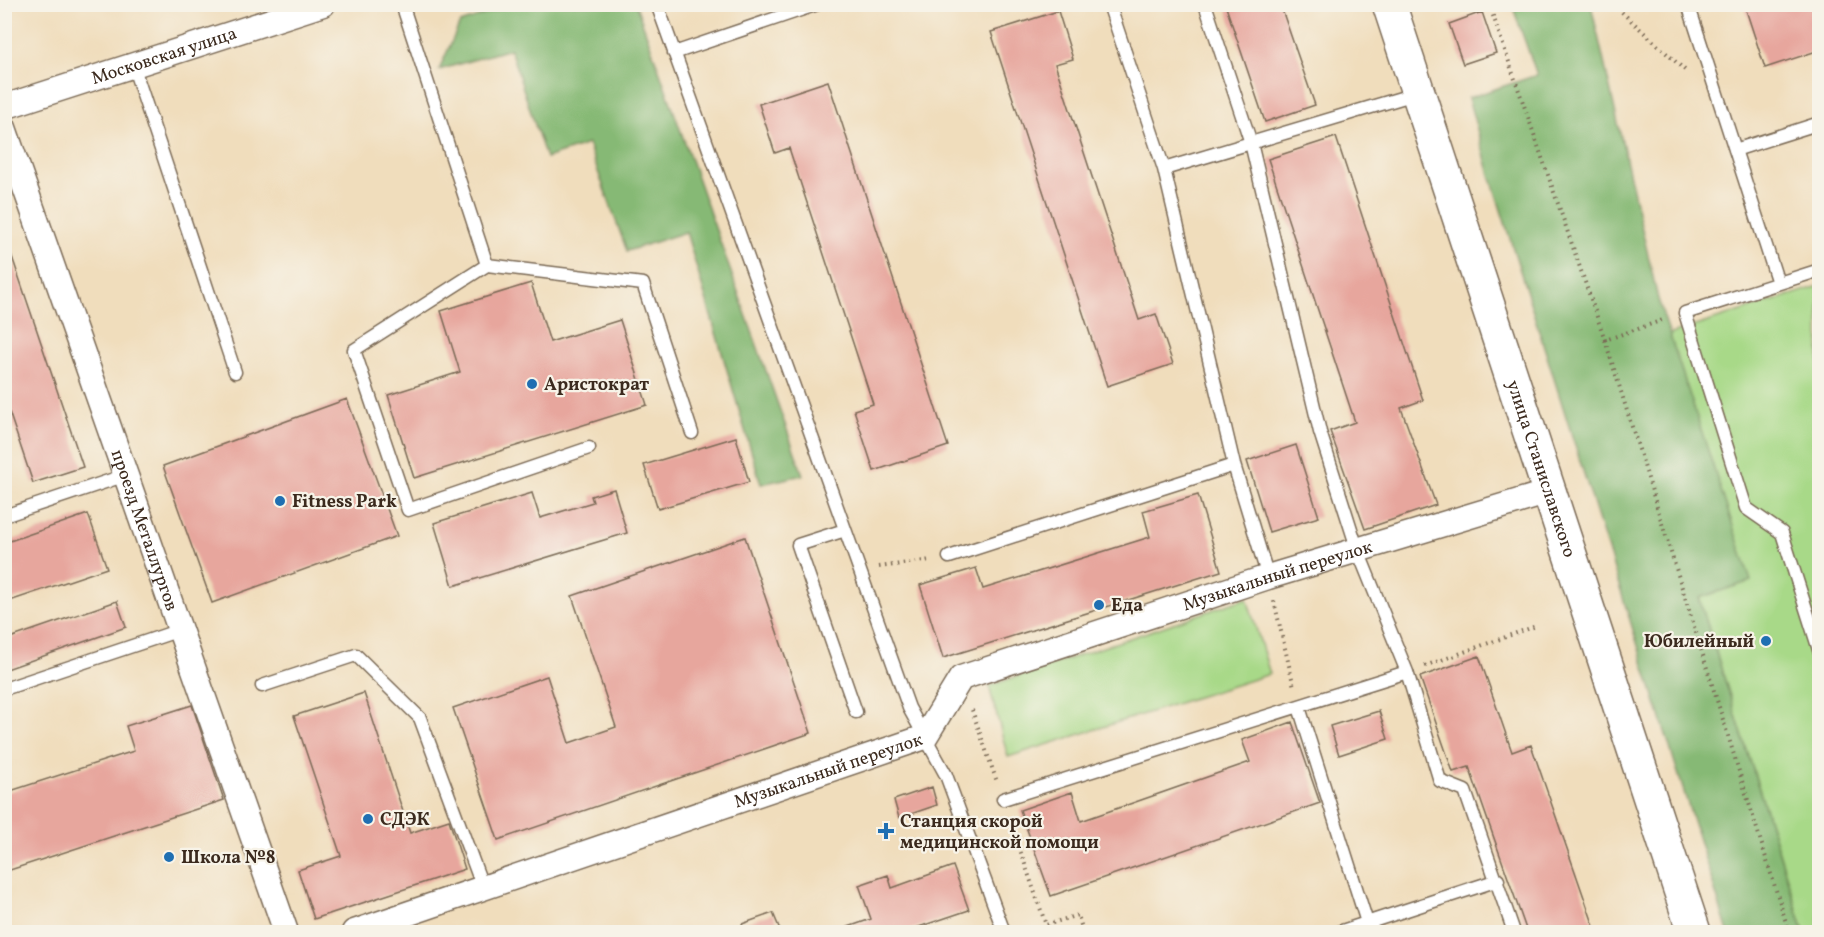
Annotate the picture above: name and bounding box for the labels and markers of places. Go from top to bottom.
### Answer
place label: Аристократ [544,373,649,398]
marker: Аристократ [525,377,539,391]
place label: Fitness Park [292,490,397,515]
marker: Fitness Park [273,494,287,508]
place label: Еда [1111,594,1143,619]
marker: Еда [1092,598,1106,612]
place label: Юбилейный [1644,630,1754,655]
marker: Юбилейный [1759,634,1773,648]
place label: СДЭК [380,808,430,833]
place label: Станция скорой медицинской помощи [900,810,1099,856]
marker: СДЭК [361,812,375,826]
marker: Станция скорой медицинской помощи [877,822,895,840]
place label: Школа №8 [181,846,276,871]
marker: Школа №8 [162,850,176,864]

